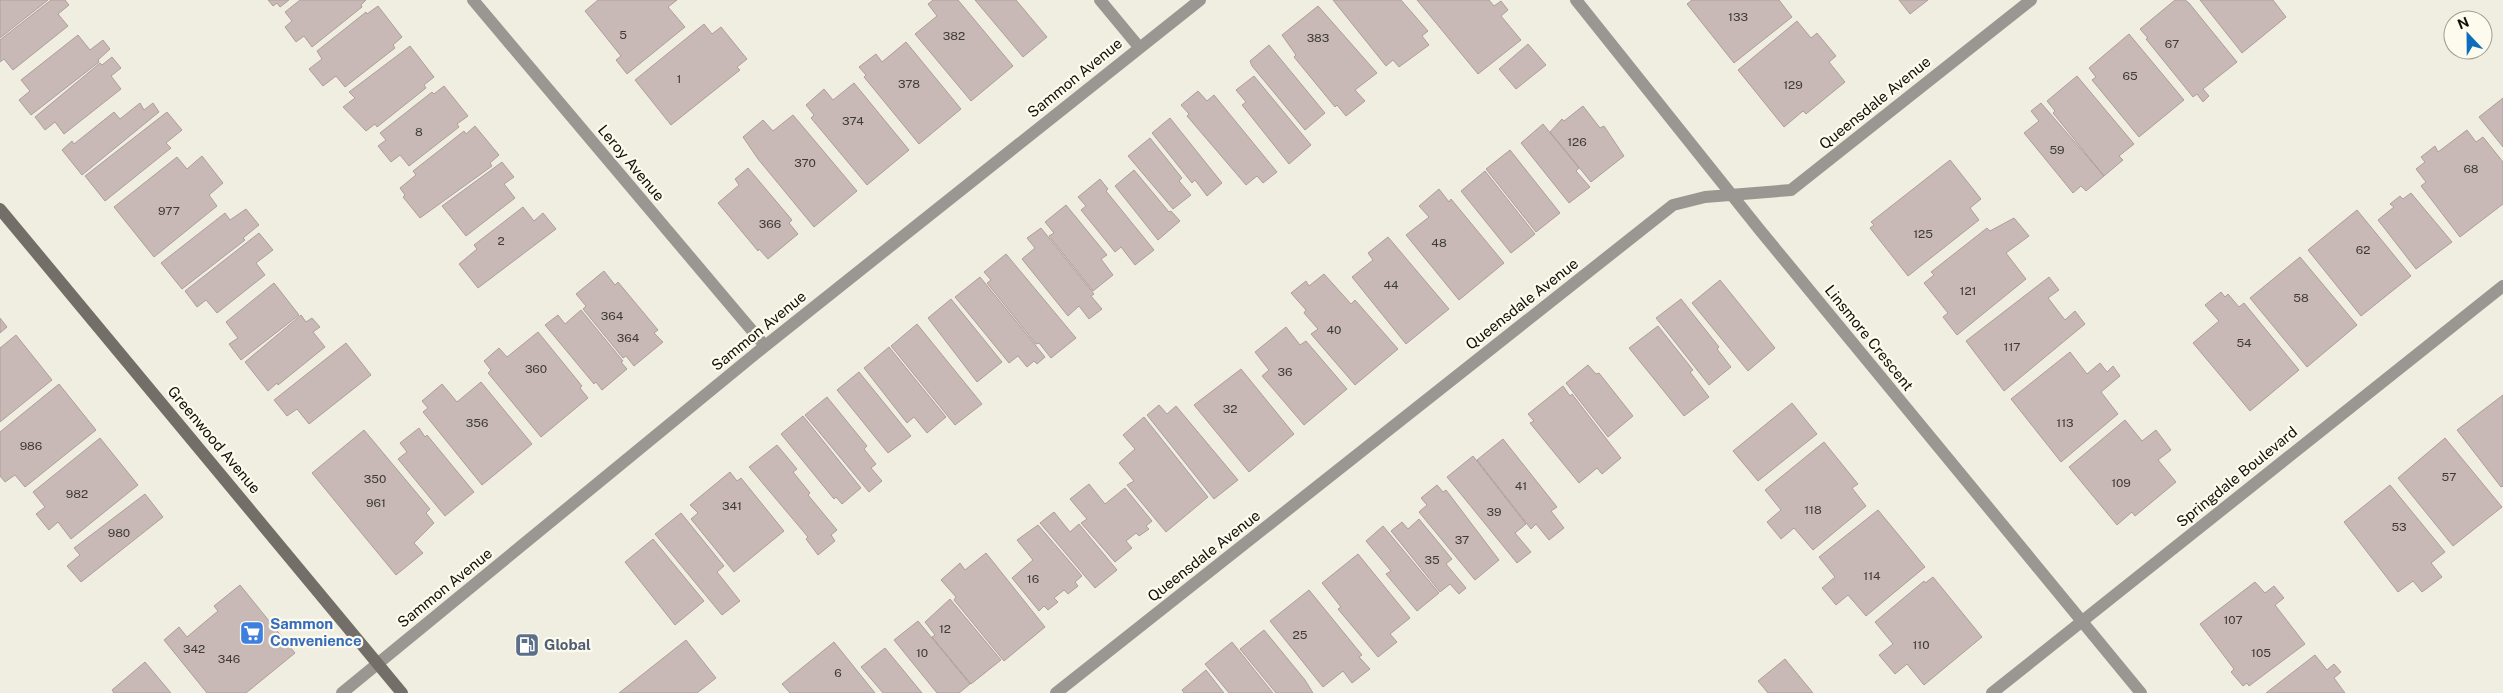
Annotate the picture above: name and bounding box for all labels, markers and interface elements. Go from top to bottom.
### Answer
house number: 133 [1728,10,1748,24]
north arrow [2443,10,2493,60]
text: N [2455,13,2471,32]
house number: 5 [619,28,627,42]
house number: 382 [943,29,965,43]
house number: 383 [1307,31,1329,45]
street label: Sammon Avenue [1024,34,1125,121]
house number: 67 [2165,37,2179,51]
street label: Queensdale Avenue [1816,53,1934,153]
house number: 65 [2122,69,2138,83]
house number: 1 [677,72,681,86]
house number: 378 [898,77,920,91]
house number: 129 [1783,78,1803,92]
house number: 374 [842,114,864,128]
street label: Leroy Avenue [595,121,668,204]
house number: 8 [415,125,423,139]
house number: 126 [1567,135,1587,149]
house number: 59 [2049,143,2065,157]
house number: 370 [794,156,816,170]
house number: 68 [2463,162,2479,176]
house number: 977 [158,204,180,218]
house number: 366 [759,217,781,231]
house number: 125 [1913,227,1933,241]
house number: 2 [497,234,505,248]
house number: 48 [1431,236,1447,250]
house number: 62 [2356,243,2370,257]
street label: Queensdale Avenue [1462,254,1581,353]
house number: 44 [1383,278,1399,292]
street label: Linsmore Crescent [1822,282,1917,394]
house number: 121 [1960,284,1976,298]
street label: Sammon Avenue [708,287,809,374]
house number: 58 [2293,291,2309,305]
house number: 364 [601,309,624,323]
house number: 40 [1327,323,1341,337]
house number: 364 [617,331,640,345]
house number: 54 [2236,336,2252,350]
house number: 117 [2004,340,2020,354]
house number: 360 [525,362,547,376]
house number: 36 [1278,365,1292,379]
street label: Greenwood Avenue [165,383,264,497]
house number: 32 [1223,402,1237,416]
house number: 356 [466,416,488,430]
house number: 113 [2056,416,2074,430]
street label: Springdale Boulevard [2173,423,2300,530]
house number: 986 [20,439,42,453]
house number: 57 [2442,470,2456,484]
house number: 350 [364,472,386,486]
house number: 109 [2111,476,2131,490]
house number: 41 [1515,479,1527,493]
house number: 982 [66,487,88,501]
house number: 961 [366,496,386,510]
house number: 341 [722,499,742,513]
house number: 118 [1804,503,1822,517]
house number: 39 [1487,505,1501,519]
street label: Queensdale Avenue [1144,506,1263,605]
house number: 53 [2391,520,2407,534]
house number: 980 [108,526,130,540]
house number: 37 [1455,533,1469,547]
street label: Sammon Avenue [394,544,495,631]
house number: 35 [1424,553,1440,567]
house number: 114 [1863,569,1881,583]
house number: 16 [1027,572,1039,586]
house number: 107 [2223,613,2243,627]
place label: Sammon Convenience [270,615,362,649]
supermarket icon: Sammon Convenience [239,620,265,646]
house number: 12 [939,622,951,636]
house number: 25 [1293,628,1308,642]
fuel station icon: Global [514,632,540,658]
place label: Global [544,636,591,653]
house number: 110 [1912,638,1930,652]
house number: 342 [183,642,205,656]
house number: 10 [916,646,928,660]
house number: 105 [2251,646,2271,660]
house number: 346 [218,652,240,666]
house number: 6 [834,666,842,680]

